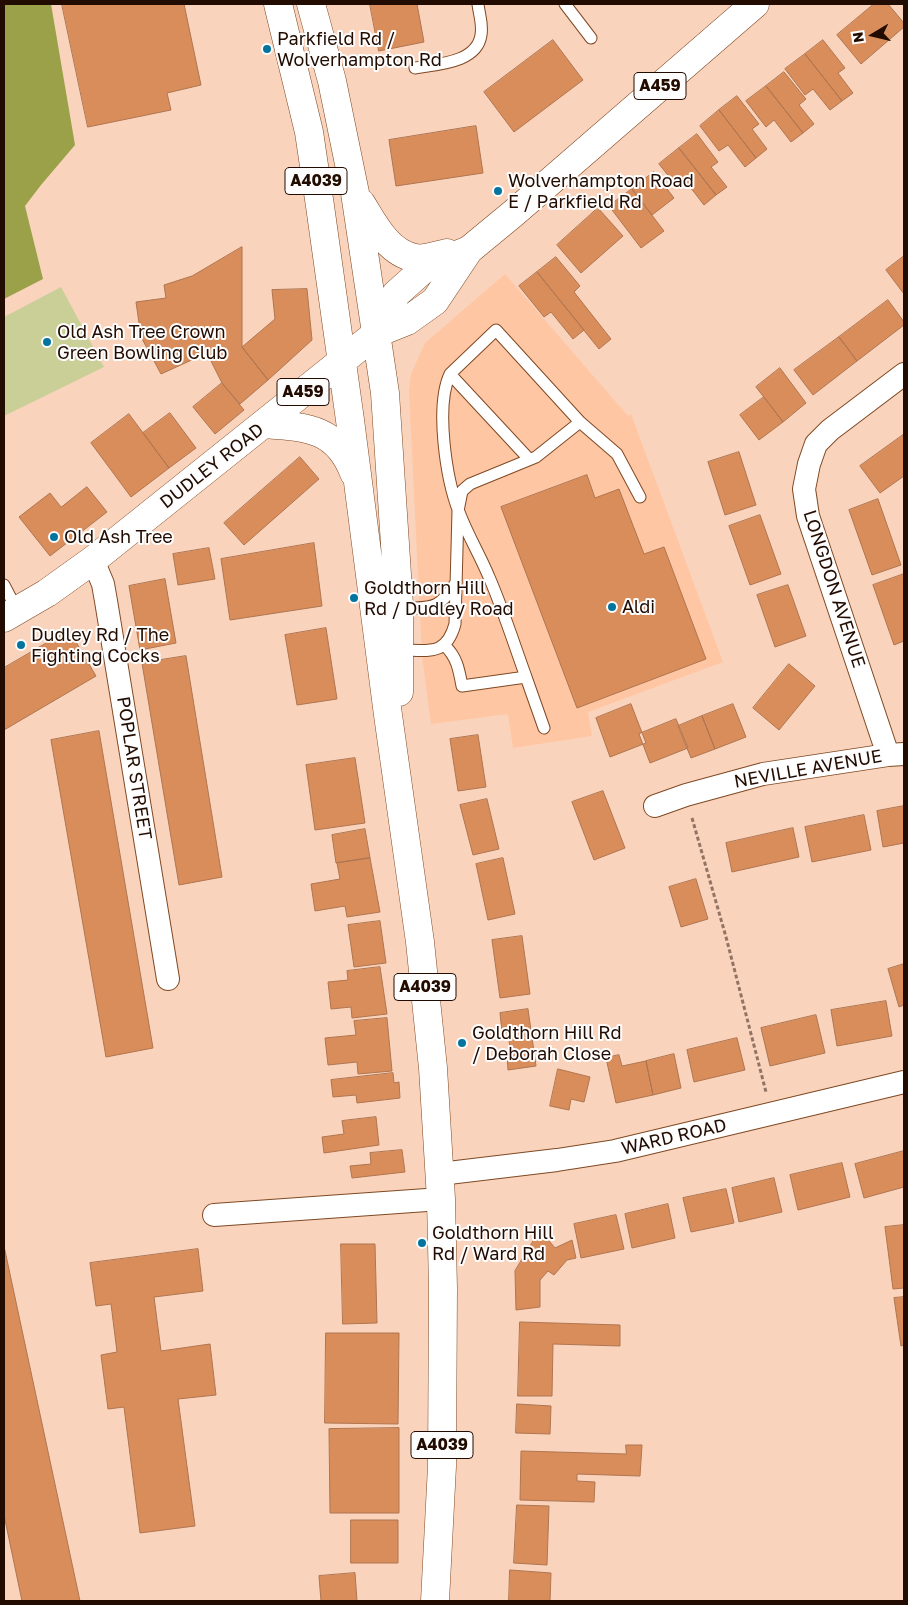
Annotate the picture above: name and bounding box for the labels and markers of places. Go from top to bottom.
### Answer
place label: Parkfield Rd / Wolverhampton Rd [277,28,442,70]
marker: Parkfield Rd / Wolverhampton Rd [261,43,273,55]
place label: Wolverhampton Road E / Parkfield Rd [508,170,694,212]
marker: Wolverhampton Road E / Parkfield Rd [492,185,504,197]
place label: Old Ash Tree Crown Green Bowling Club [57,321,227,364]
marker: Old Ash Tree Crown Green Bowling Club [41,336,53,348]
place label: Old Ash Tree [64,526,173,548]
marker: Old Ash Tree [48,531,60,543]
place label: Goldthorn Hill Rd / Dudley Road [364,577,514,620]
marker: Goldthorn Hill Rd / Dudley Road [348,592,360,604]
place label: Aldi [622,596,655,618]
marker: Aldi [606,601,618,613]
place label: Dudley Rd / The Fighting Cocks [31,624,169,666]
marker: Dudley Rd / The Fighting Cocks [15,639,27,651]
place label: Goldthorn Hill Rd / Deborah Close [472,1022,621,1064]
marker: Goldthorn Hill Rd / Deborah Close [456,1037,468,1049]
place label: Goldthorn Hill Rd / Ward Rd [432,1222,554,1264]
marker: Goldthorn Hill Rd / Ward Rd [416,1237,428,1249]

